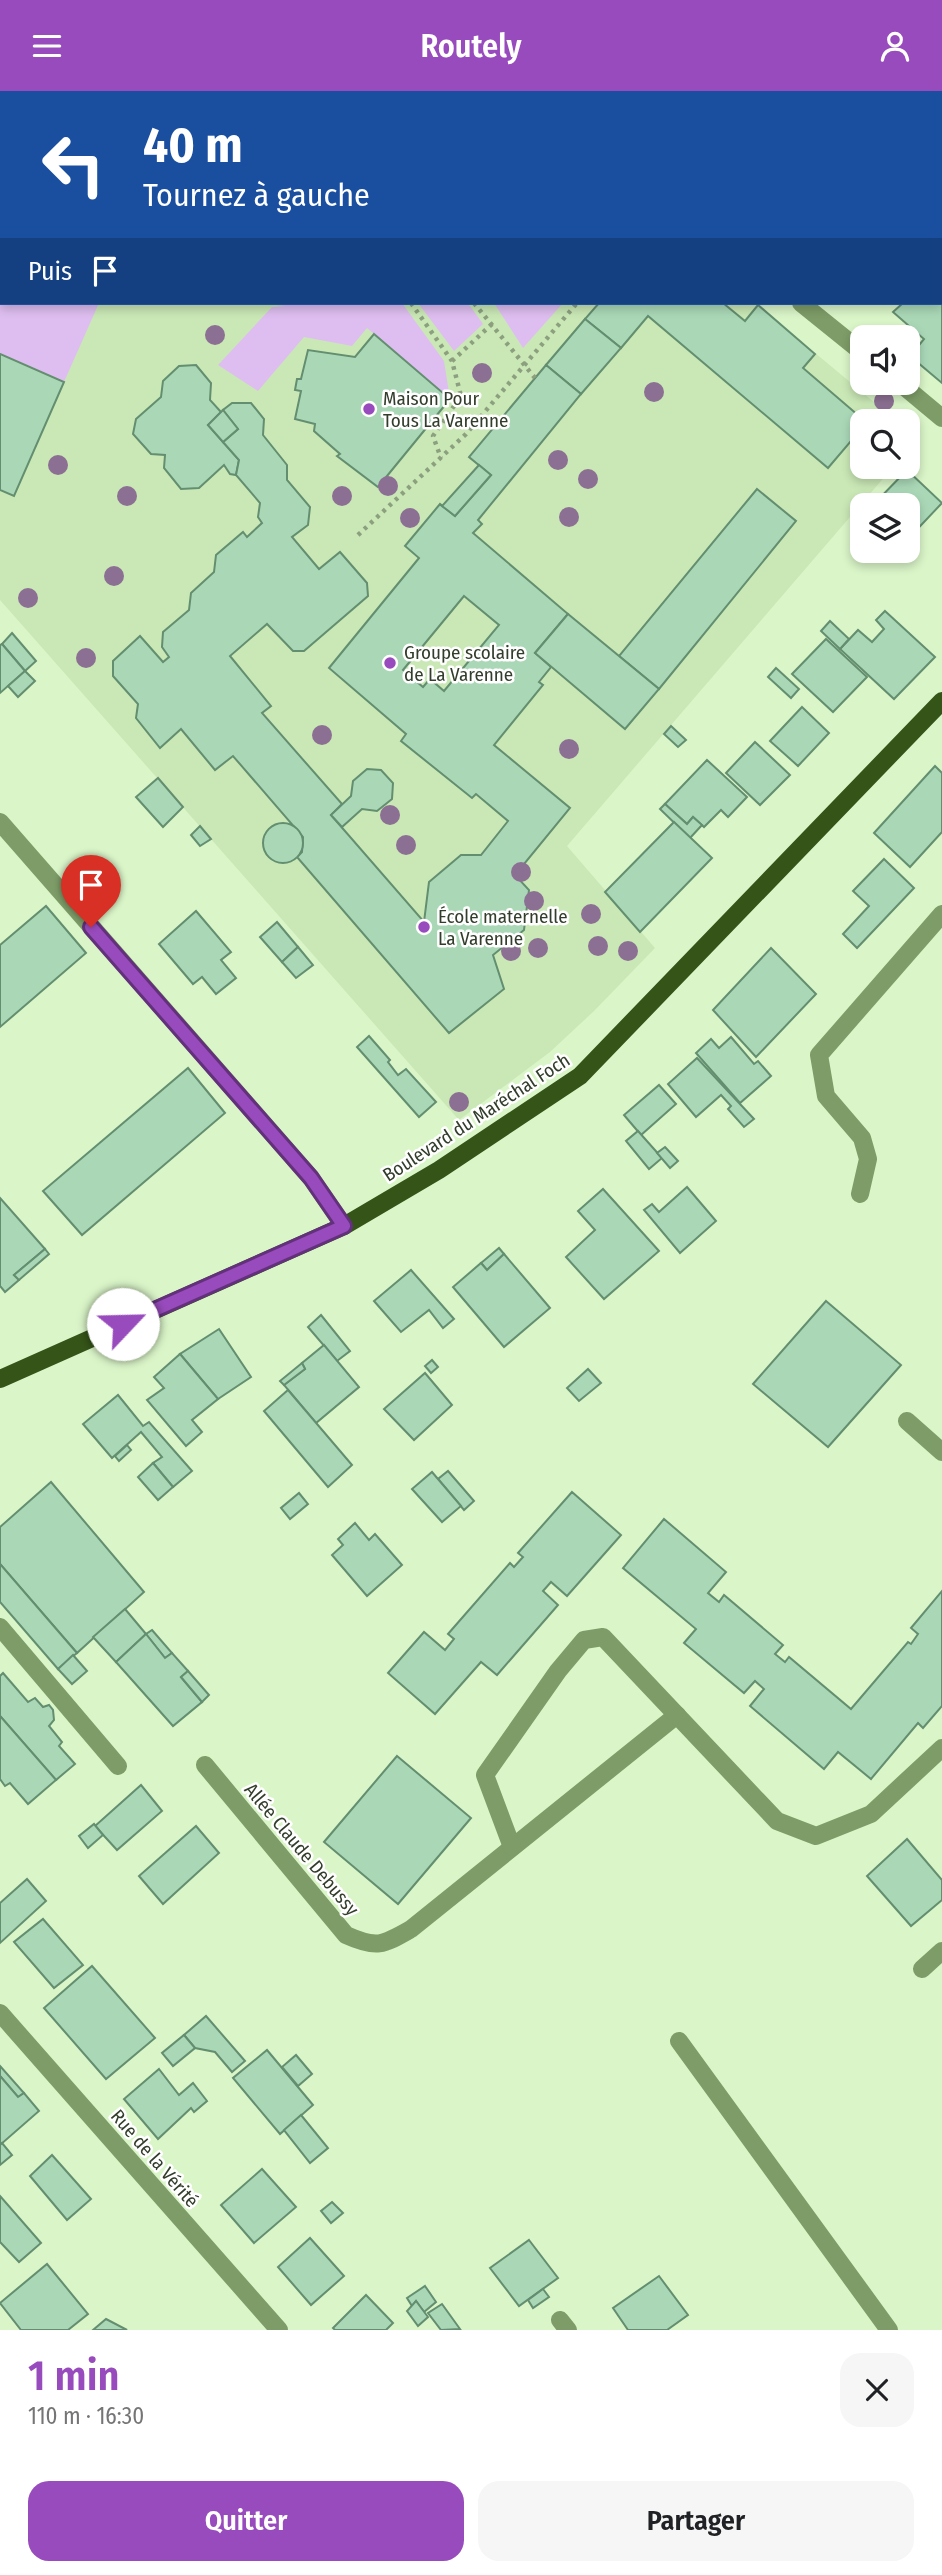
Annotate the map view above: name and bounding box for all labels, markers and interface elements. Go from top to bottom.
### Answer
icon: menu [28,27,66,65]
text: Routely [420,27,522,65]
icon: person [876,27,914,65]
text: 40 m [143,116,243,175]
icon: left [28,119,119,210]
text: Tournez à gauche [143,176,370,214]
icon: arrive [86,252,124,290]
text: Puis [28,256,72,287]
map controls [850,325,920,563]
button: sound [850,325,920,395]
place label: Maison Pour Tous La Varenne [383,387,508,432]
marker: Maison Pour Tous La Varenne [361,401,377,417]
button: search [850,409,920,479]
button: layers [850,493,920,563]
place label: Groupe scolaire de La Varenne [404,641,525,686]
marker: Groupe scolaire de La Varenne [382,655,398,671]
pin [61,855,121,927]
icon: arrive [72,866,110,904]
place label: École maternelle La Varenne [438,905,568,950]
marker: École maternelle La Varenne [416,919,432,935]
street label: Boulevard du Maréchal Foch [378,1048,574,1186]
position arrow [86,1287,160,1361]
street label: Allée Claude Debussy [240,1779,364,1921]
street label: Rue de la Vérité [106,2105,203,2212]
text: 1 min [28,2351,119,2401]
button: close [840,2353,914,2427]
text: 110 m · 16:30 [28,2402,144,2430]
button: Quitter [28,2481,464,2561]
button: Partager [478,2481,914,2561]

